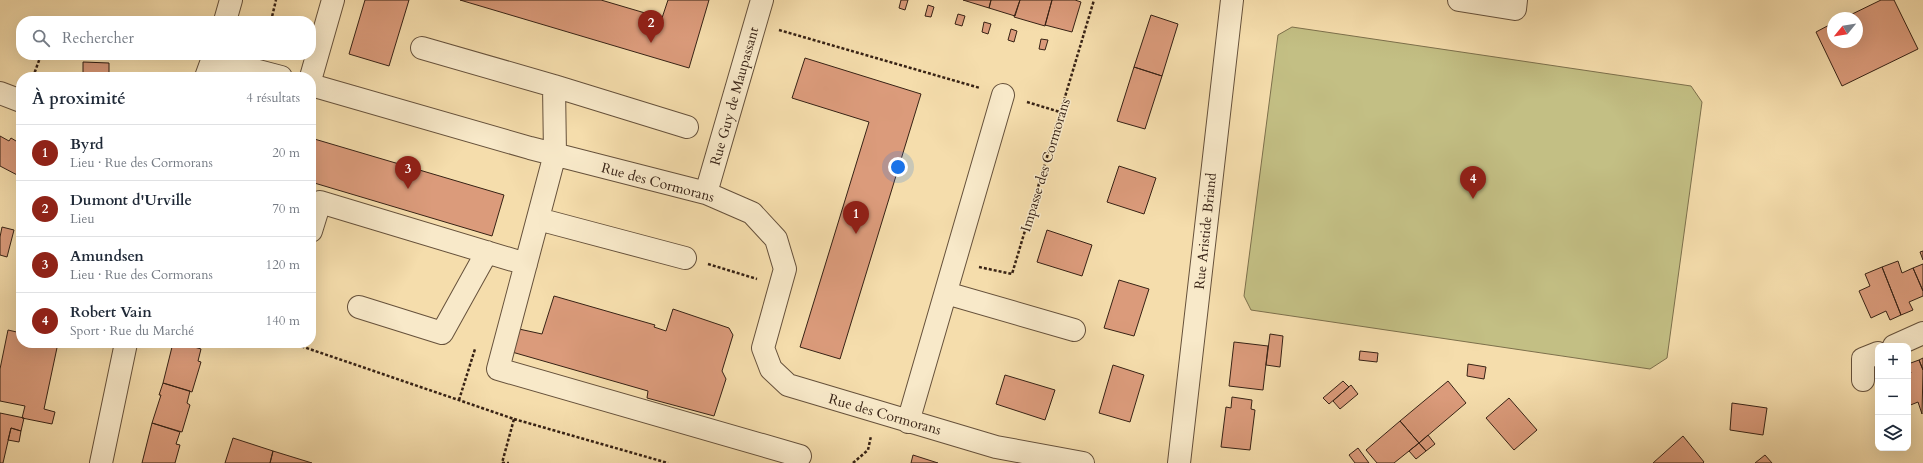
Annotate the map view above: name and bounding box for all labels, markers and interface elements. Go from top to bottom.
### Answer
pin: 2 [638,10,664,43]
north arrow [1827,12,1863,48]
search box [16,16,316,60]
street label: Rue Guy de Maupassant [706,24,764,168]
icon: search [30,27,52,49]
text: Rechercher [62,28,134,48]
text: À proximité [32,87,126,110]
text: 4 résultats [246,89,300,107]
street label: Impasse des Cormorans [1016,96,1075,234]
text: Byrd [70,134,104,154]
text: 1 [42,144,48,162]
text: 20 m [272,144,300,162]
text: Lieu · Rue des Cormorans [70,154,213,172]
pin: 3 [395,156,421,189]
your location [888,157,908,177]
street label: Rue des Cormorans [599,158,717,207]
pin: 4 [1460,166,1486,199]
street label: Rue Aristide Briand [1190,171,1221,290]
text: Dumont d'Urville [70,190,192,210]
text: 2 [42,200,48,218]
text: 70 m [272,200,300,218]
pin: 1 [843,201,869,234]
text: Lieu [70,210,95,228]
text: Amundsen [70,246,144,266]
text: 3 [42,256,48,274]
text: 120 m [266,256,300,274]
text: Lieu · Rue des Cormorans [70,266,213,284]
text: Robert Vain [70,302,152,322]
text: 4 [42,312,48,330]
text: 140 m [266,312,300,330]
text: Sport · Rue du Marché [70,322,194,340]
map controls [1875,343,1911,451]
button: + [1875,343,1911,379]
button: − [1875,379,1911,415]
street label: Rue des Cormorans [826,389,944,440]
button: layers [1875,415,1911,451]

